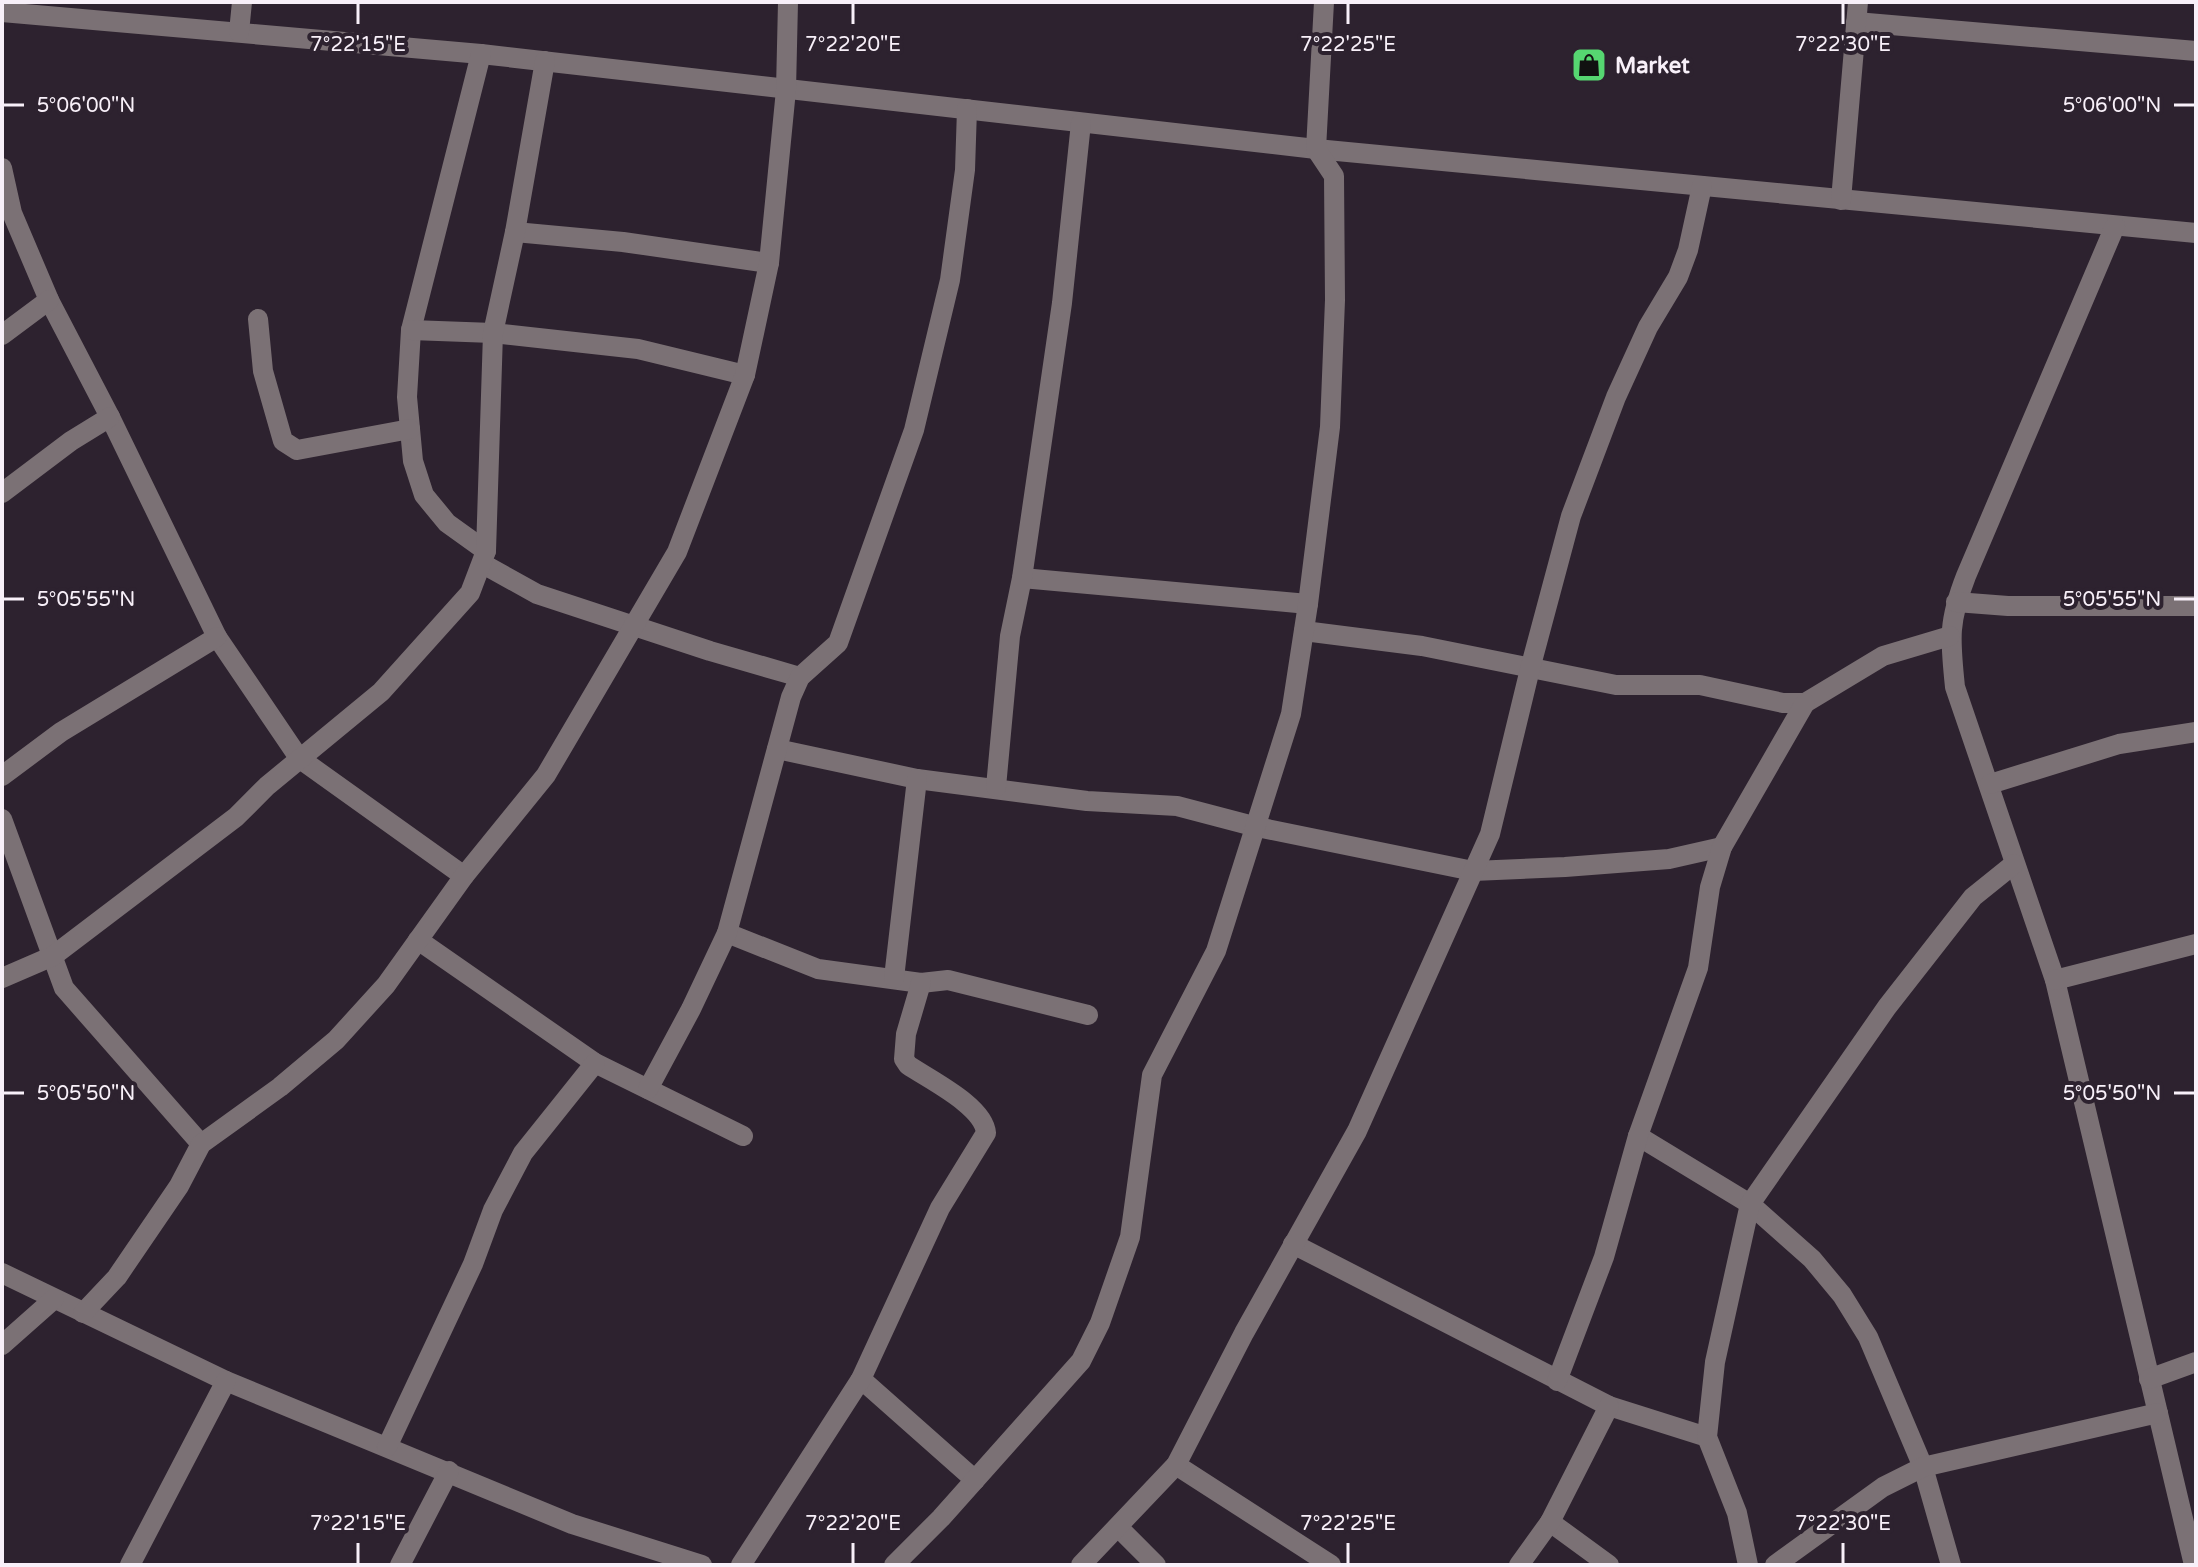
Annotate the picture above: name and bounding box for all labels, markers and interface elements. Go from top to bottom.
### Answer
text: 7°22'15"E [310,33,406,57]
text: 7°22'20"E [805,33,901,57]
text: 7°22'25"E [1300,33,1396,57]
text: 7°22'30"E [1795,33,1891,57]
shop icon: Market [1570,46,1608,84]
place label: Market [1615,53,1690,79]
text: 5°06'00"N [37,94,135,118]
text: 5°06'00"N [2063,94,2161,118]
text: 5°05'55"N [37,588,135,612]
text: 5°05'55"N [2063,588,2161,612]
text: 5°05'50"N [37,1082,135,1106]
text: 5°05'50"N [2063,1082,2161,1106]
text: 7°22'15"E [310,1512,406,1536]
text: 7°22'20"E [805,1512,901,1536]
text: 7°22'25"E [1300,1512,1396,1536]
text: 7°22'30"E [1795,1512,1891,1536]

